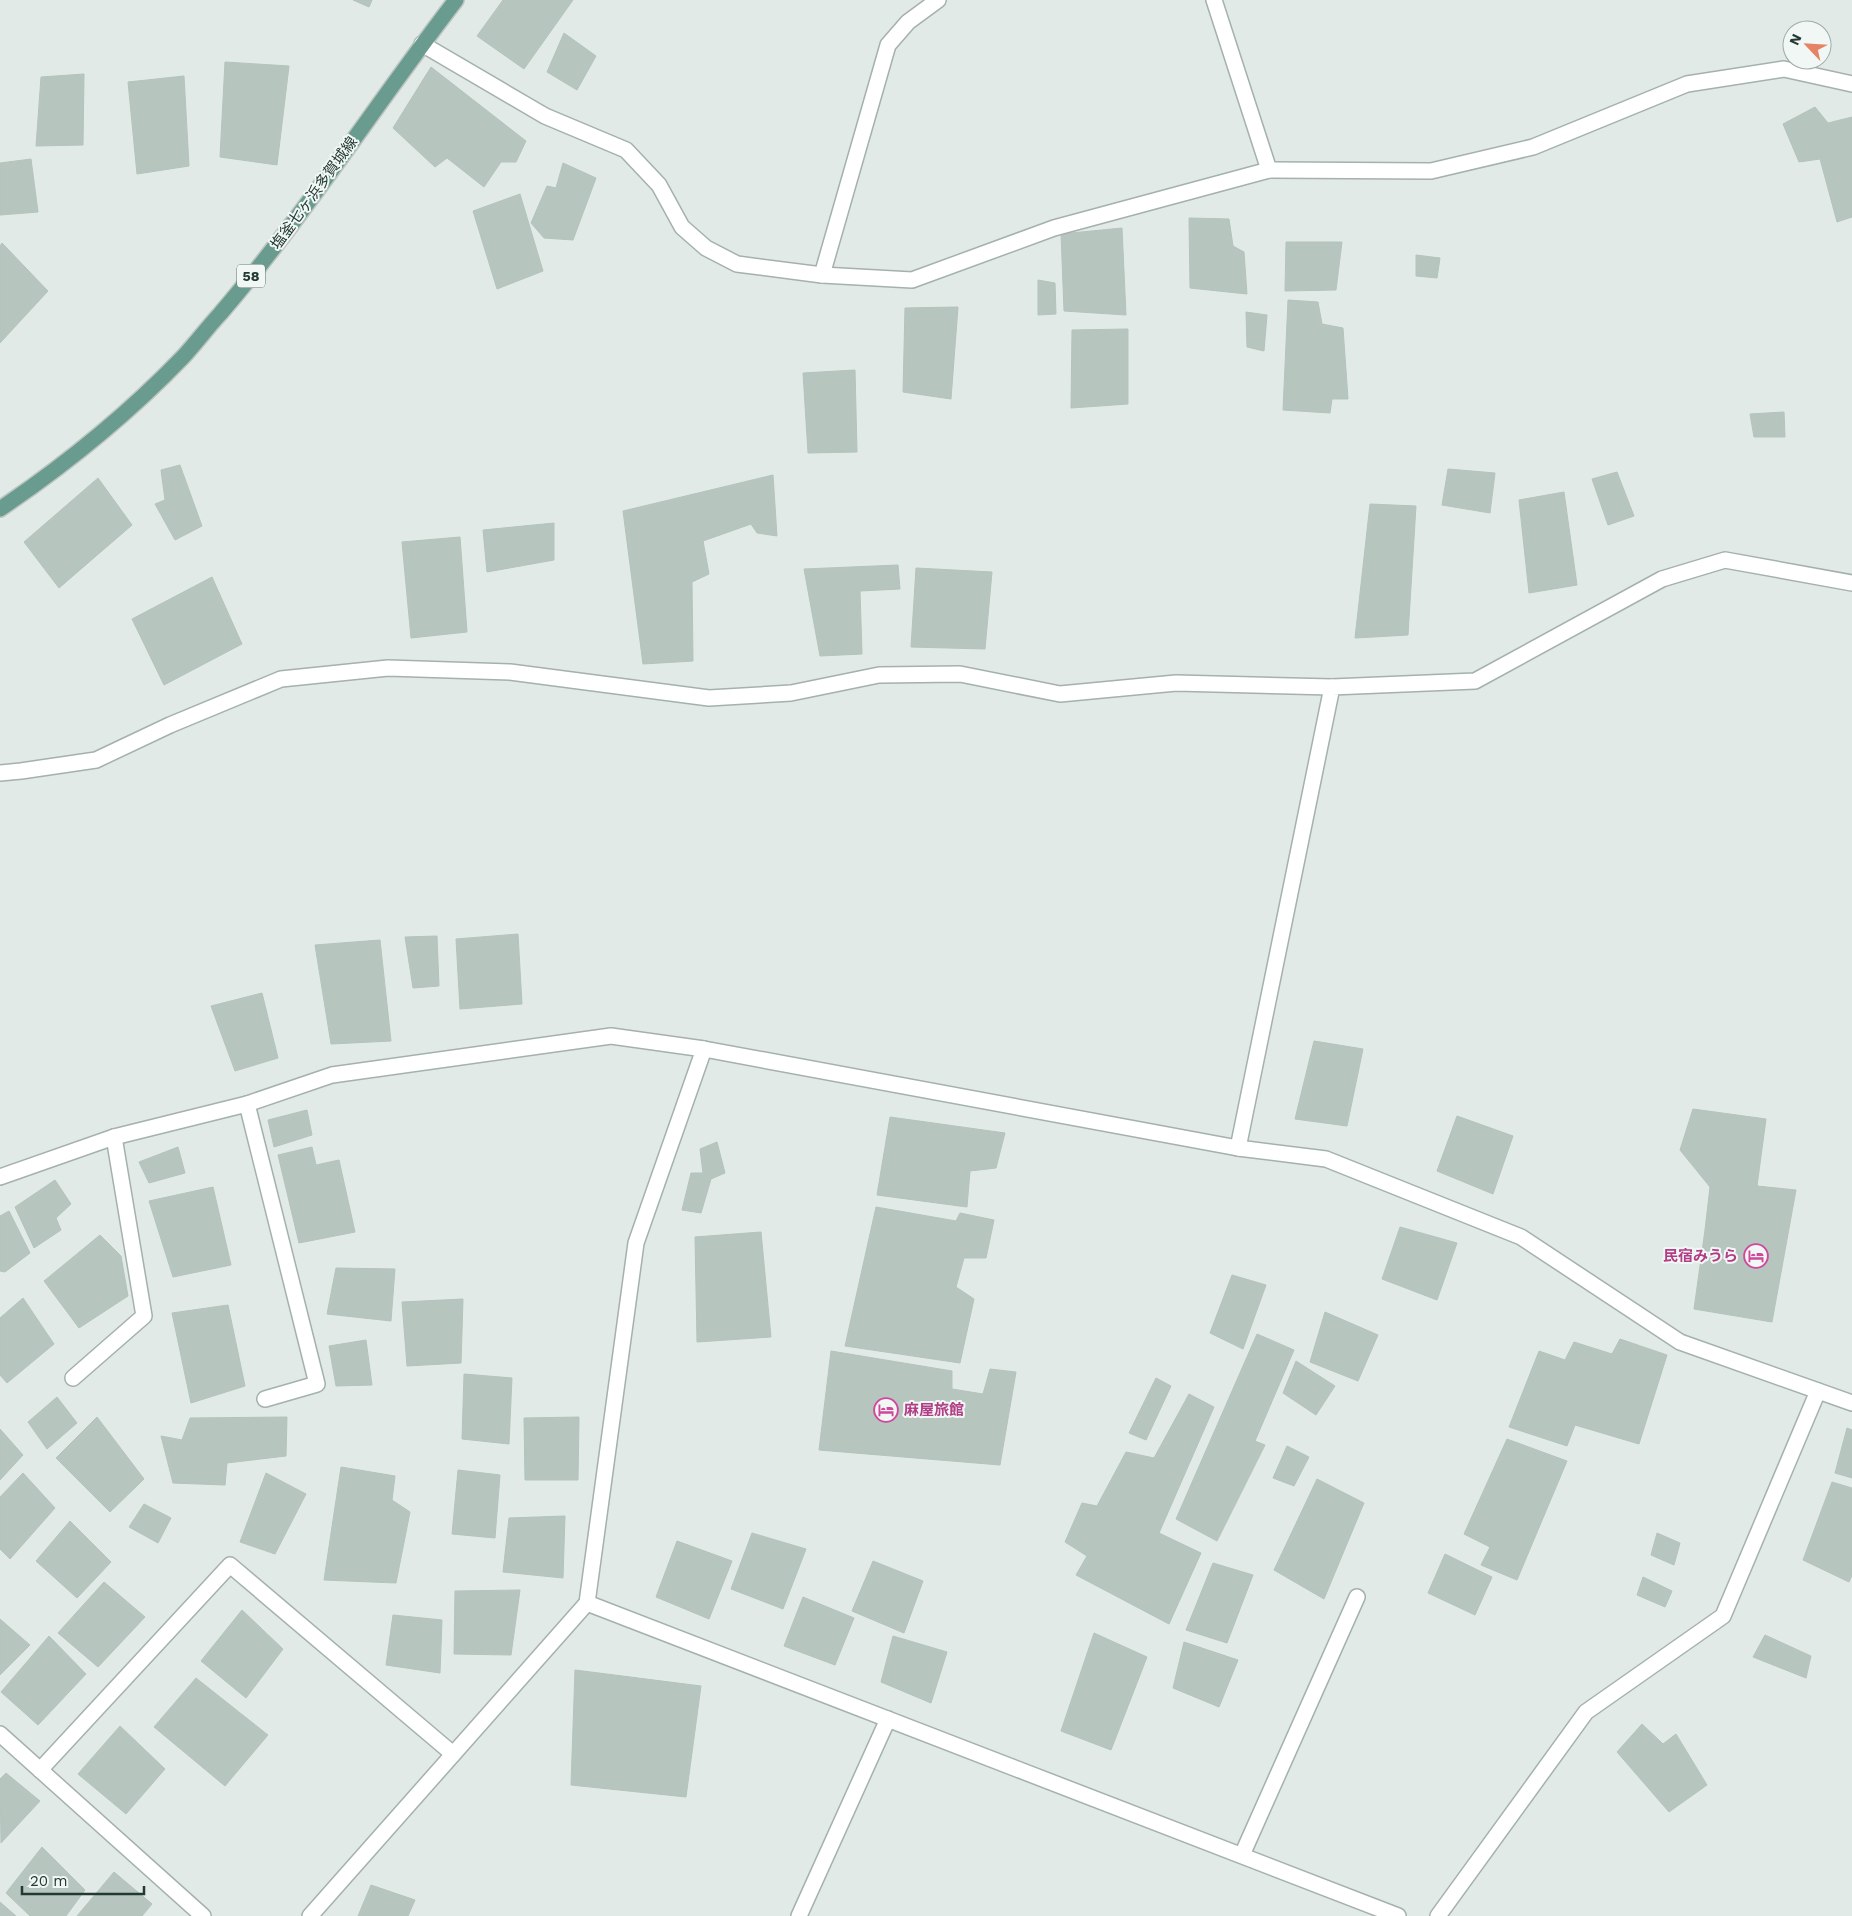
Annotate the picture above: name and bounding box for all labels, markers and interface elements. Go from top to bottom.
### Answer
north arrow [1782,20,1832,70]
text: N [1786,31,1805,48]
street label: 塩釜七ヶ浜多賀城線 [267,133,361,253]
road number: 58 [237,264,265,288]
hotel icon: 民宿みうら [1743,1243,1769,1269]
place label: 民宿みうら [1663,1247,1738,1265]
hotel icon: 麻屋旅館 [873,1397,899,1423]
place label: 麻屋旅館 [904,1401,964,1419]
scale bar [22,1864,145,1896]
text: 20 m [30,1872,68,1890]

